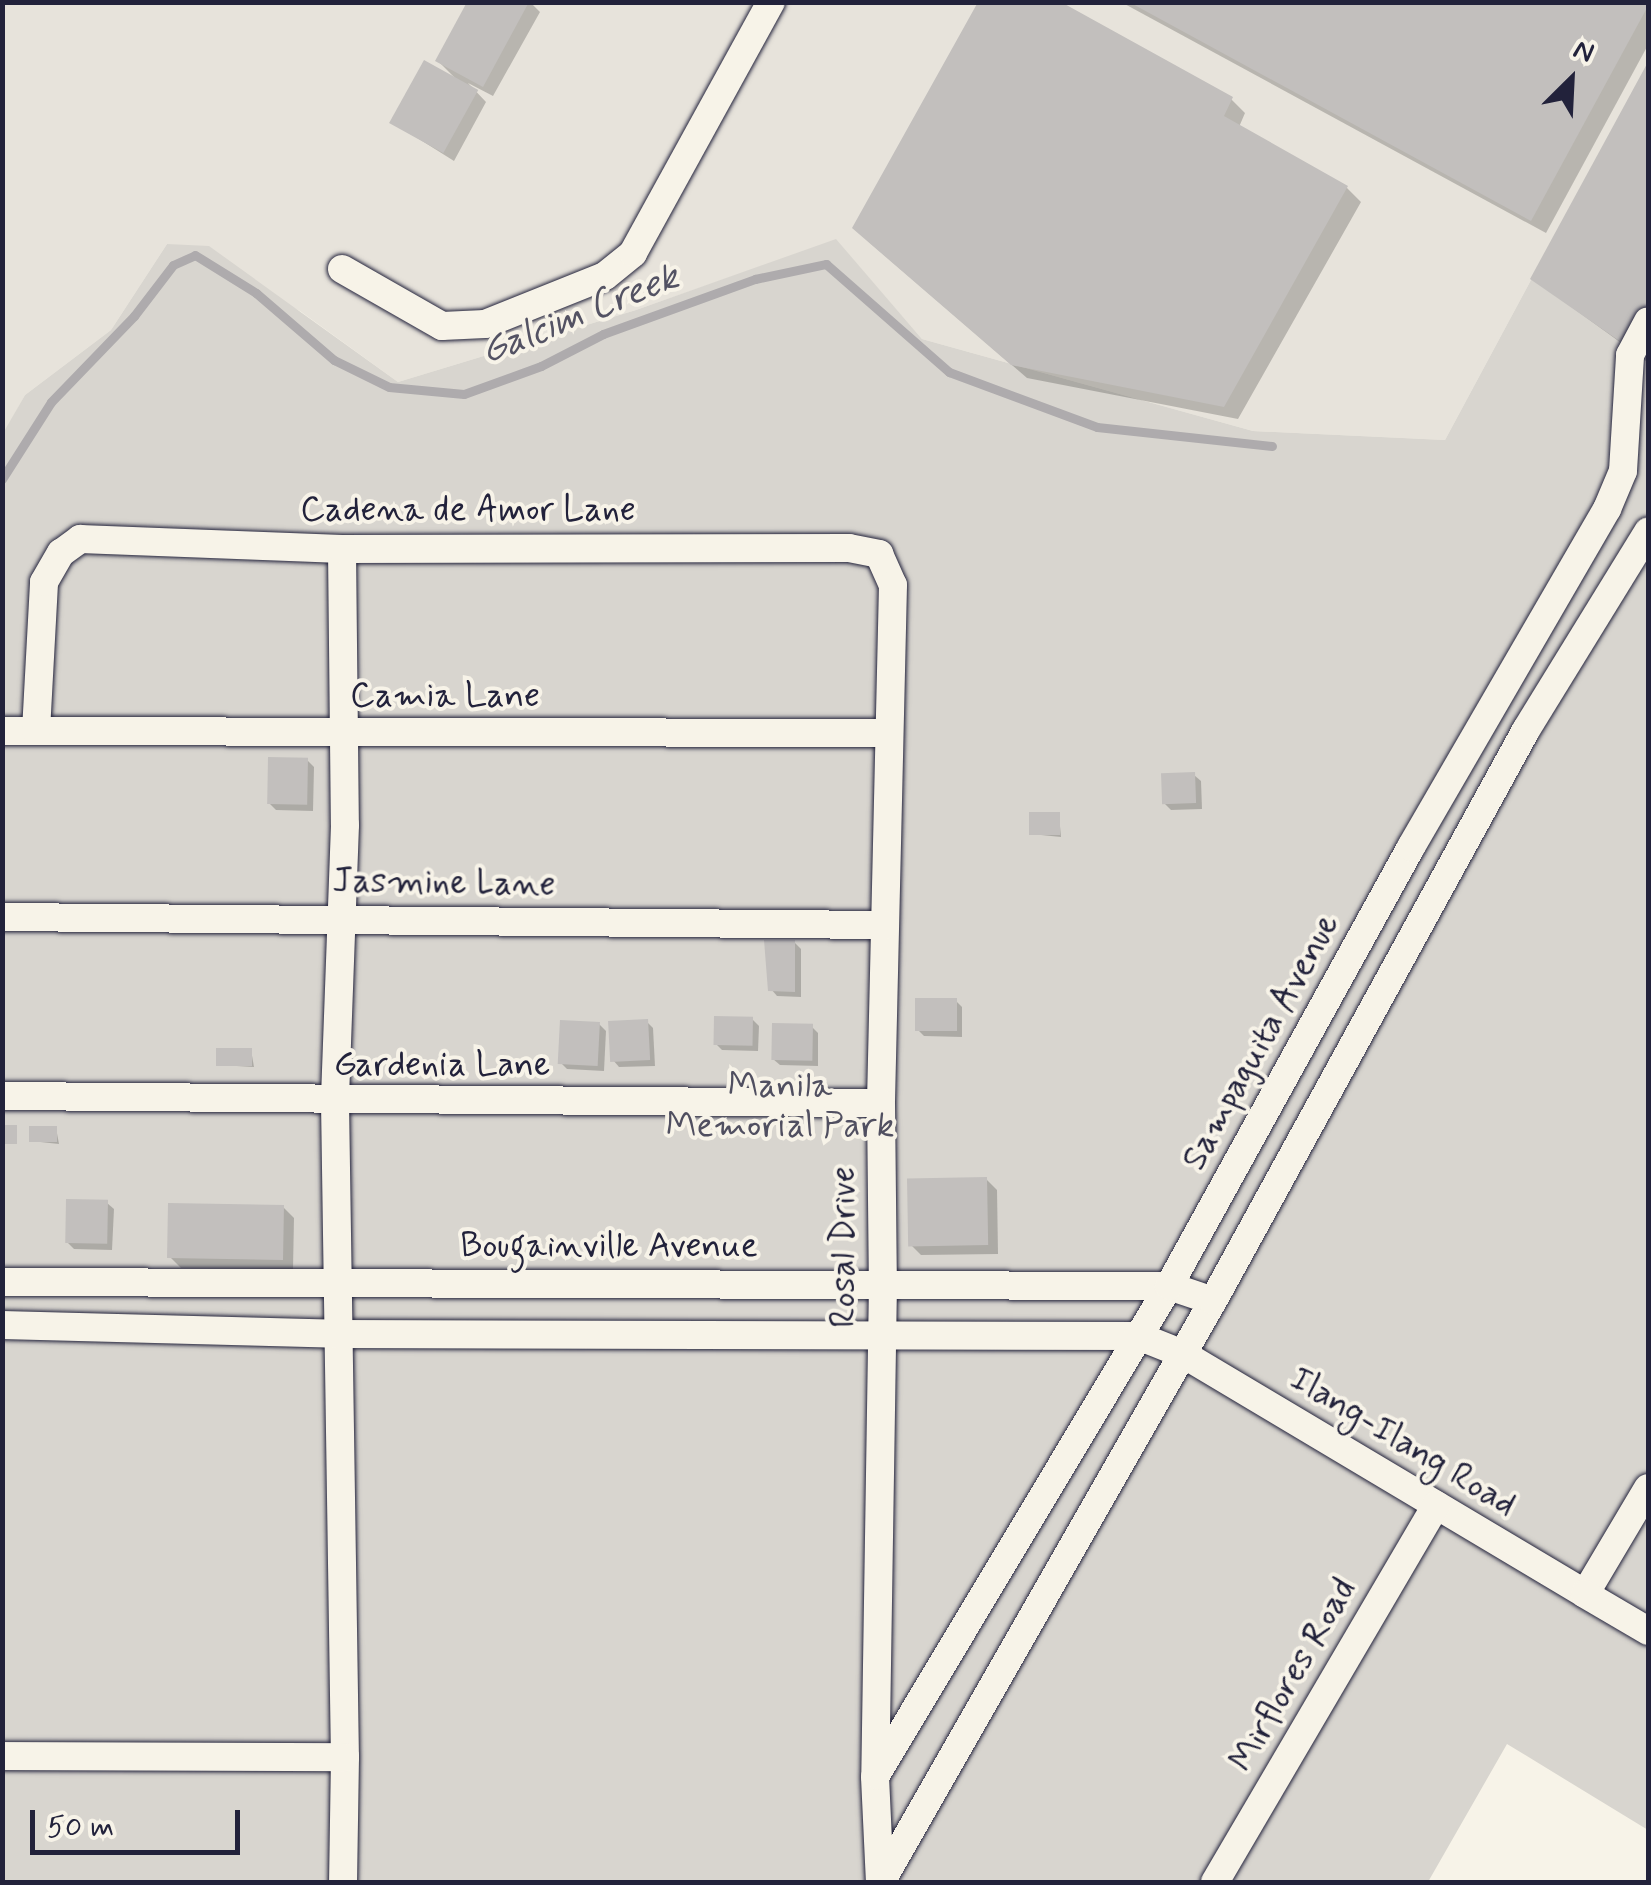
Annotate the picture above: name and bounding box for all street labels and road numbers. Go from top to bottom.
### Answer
street label: Cadena de Amor Lane [298,489,638,531]
street label: Camia Lane [350,675,540,717]
street label: Jasmine Lane [334,860,554,906]
street label: Sampaguita Avenue [1172,904,1350,1180]
street label: Gardenia Lane [333,1044,551,1086]
street label: Rosal Drive [823,1166,865,1328]
street label: Bougainville Avenue [460,1225,758,1267]
street label: Ilang-Ilang Road [1282,1358,1524,1526]
street label: Mirflores Road [1221,1572,1365,1778]

